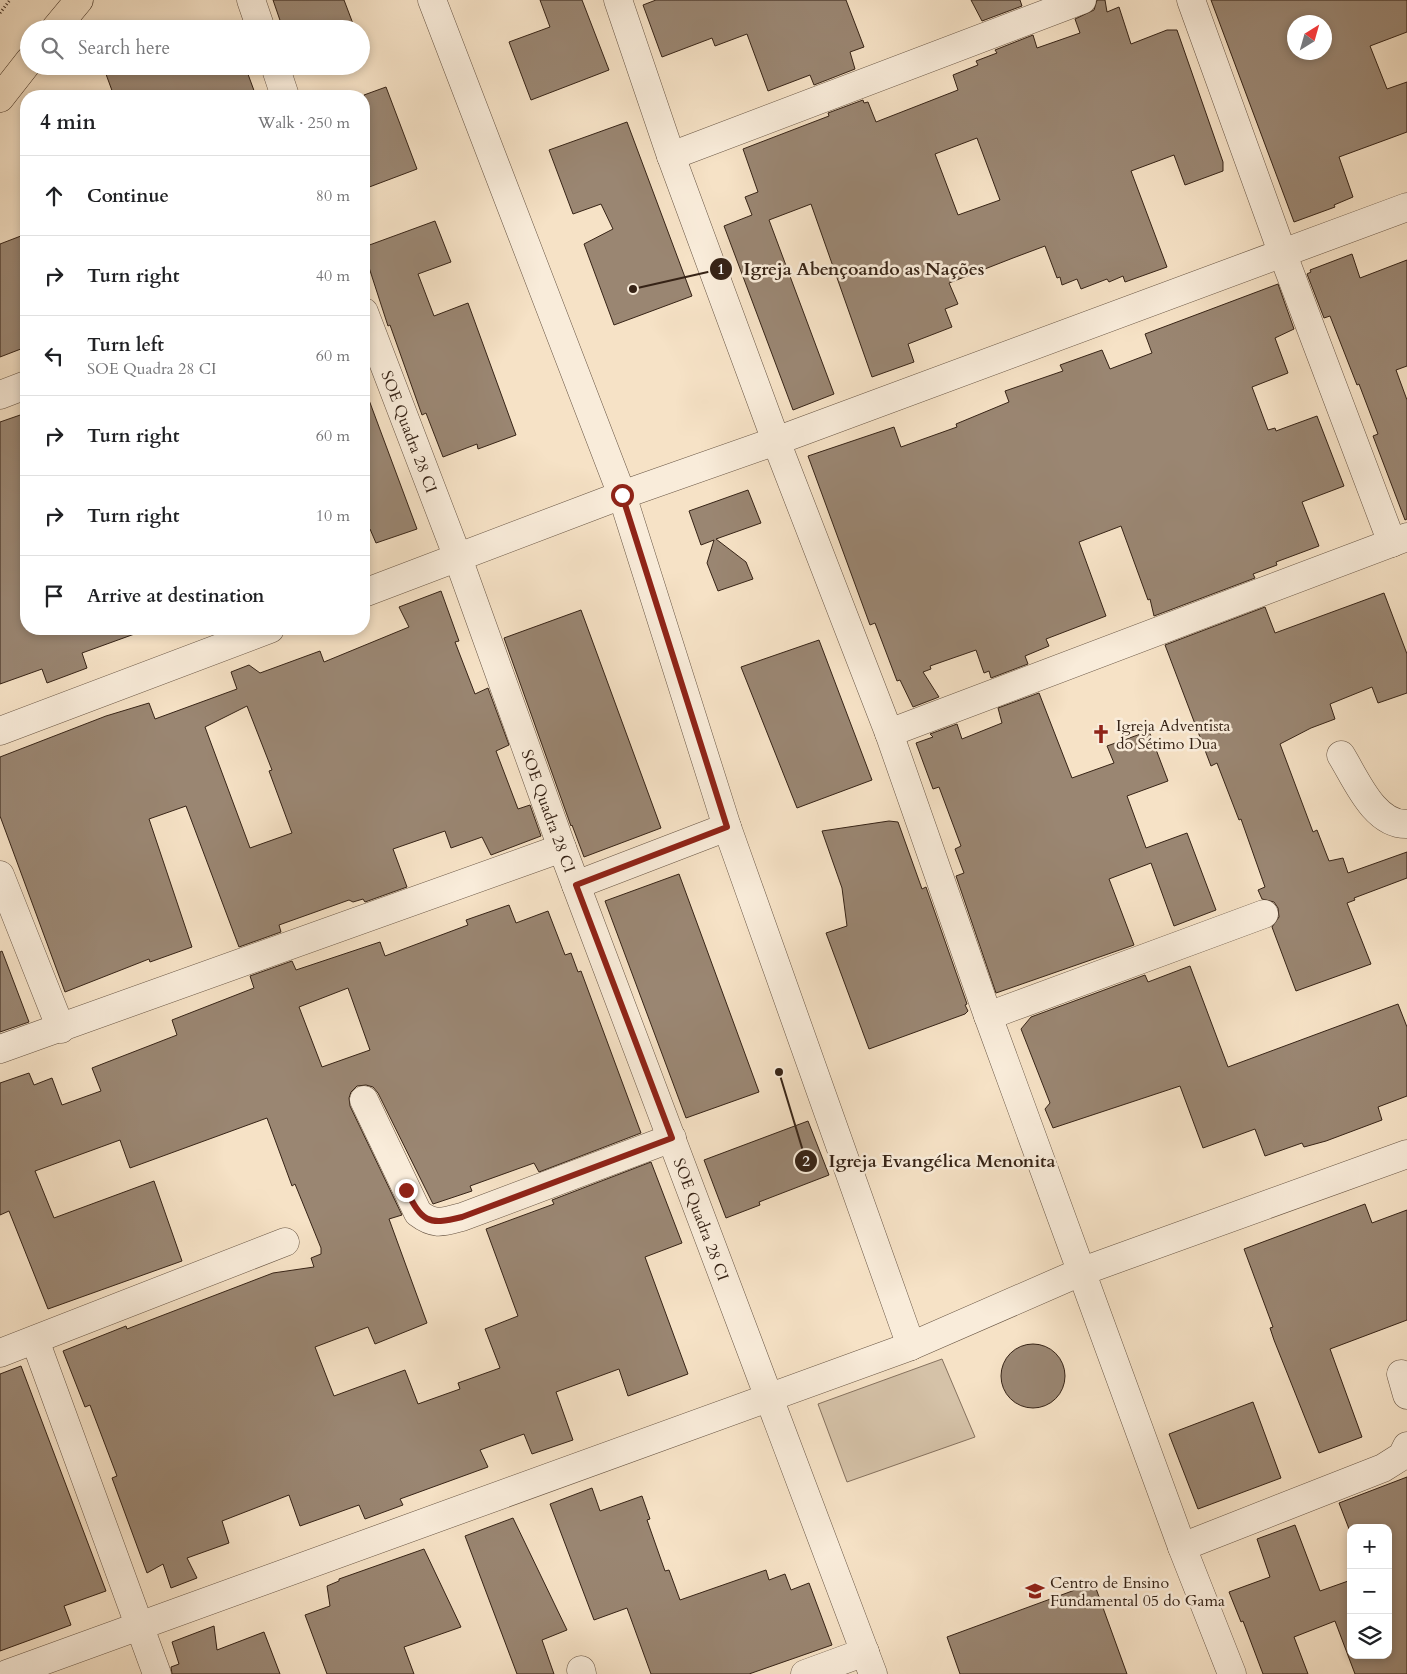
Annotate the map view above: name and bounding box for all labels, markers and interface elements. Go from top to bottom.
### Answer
north arrow [1287,15,1332,60]
search box [20,20,370,75]
icon: search [38,34,66,62]
text: Search here [78,35,170,61]
text: 4 min [40,108,96,137]
text: Walk · 250 m [258,112,350,134]
icon: ahead [40,182,68,210]
text: Continue [87,183,169,209]
text: 80 m [316,185,350,207]
callout: Igreja Abençoando as Nações [708,252,994,285]
text: Igreja Abençoando as Nações [744,257,984,282]
text: 1 [717,259,725,279]
icon: right [40,262,68,290]
text: Turn right [87,263,179,289]
text: 40 m [316,265,350,287]
text: Turn left [87,332,164,358]
icon: left [40,342,68,370]
text: 60 m [316,345,350,367]
text: SOE Quadra 28 CI [87,358,216,380]
street label: SOE Quadra 28 CI [375,368,442,496]
icon: right [40,422,68,450]
text: Turn right [87,423,179,449]
text: 60 m [316,425,350,447]
route start [611,484,634,507]
icon: right [40,502,68,530]
text: Turn right [87,503,179,529]
text: 10 m [316,505,350,527]
icon: arrive [40,582,68,610]
text: Arrive at destination [87,583,264,609]
place label: Igreja Adventista do Sétimo Dua [1116,715,1231,755]
church icon: Igreja Adventista do Sétimo Dua [1090,723,1112,745]
street label: SOE Quadra 28 CI [516,747,580,876]
callout: Igreja Evangélica Menonita [794,1145,1066,1178]
text: Igreja Evangélica Menonita [829,1149,1055,1174]
text: 2 [802,1151,810,1171]
street label: SOE Quadra 28 CI [668,1155,734,1284]
route end [395,1179,418,1202]
map controls [1347,1524,1392,1659]
button: + [1347,1524,1392,1569]
button: − [1347,1569,1392,1614]
place label: Centro de Ensino Fundamental 05 do Gama [1050,1572,1225,1612]
school or university icon: Centro de Ensino Fundamental 05 do Gama [1024,1580,1046,1602]
button: layers [1347,1614,1392,1659]

